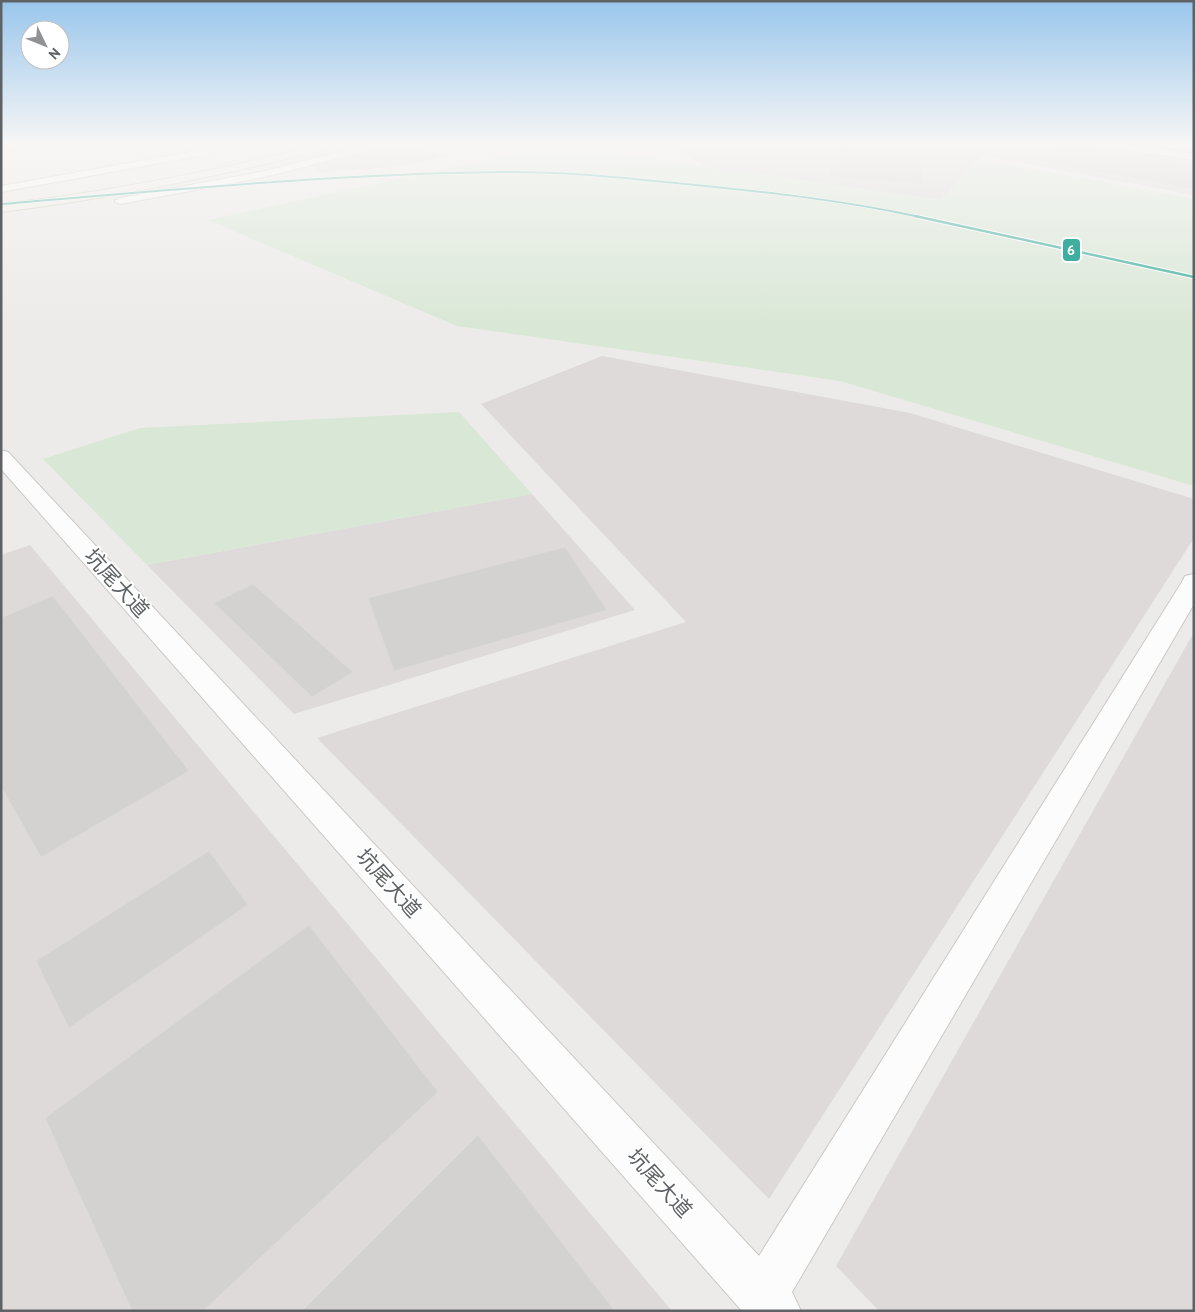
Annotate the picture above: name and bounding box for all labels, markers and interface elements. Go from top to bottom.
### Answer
north arrow [20,20,70,70]
text: N [45,44,64,63]
line badge: 6 [1062,238,1081,262]
text: 6 [1067,241,1075,259]
street label: 坑尾大道 [79,543,155,623]
street label: 坑尾大道 [351,843,427,923]
street label: 坑尾大道 [622,1143,698,1223]

